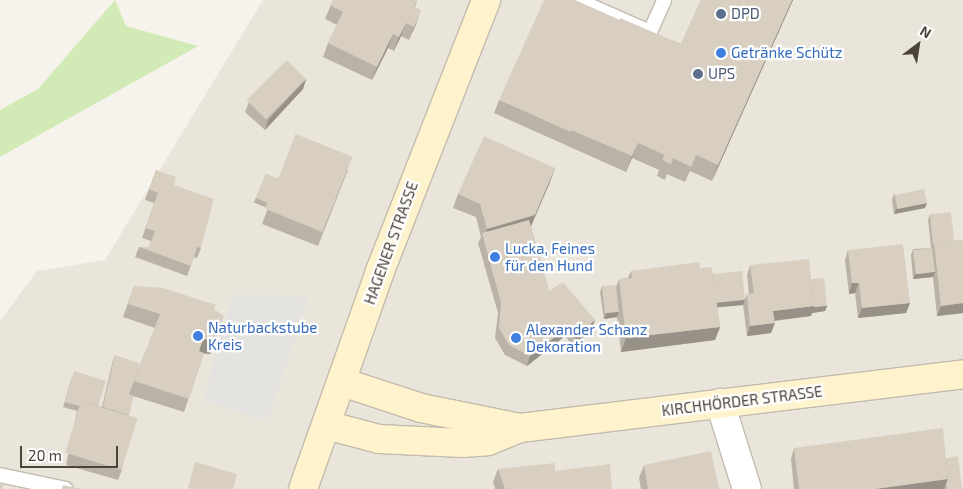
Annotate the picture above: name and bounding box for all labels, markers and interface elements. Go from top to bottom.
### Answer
place label: DPD [731,5,760,23]
marker: DPD [715,8,727,20]
north arrow [893,20,943,70]
text: N [917,22,935,42]
place label: Getränke Schütz [731,44,842,62]
marker: Getränke Schütz [715,47,727,59]
place label: UPS [708,65,735,83]
marker: UPS [692,68,704,80]
street label: HAGENER STRASSE [360,179,422,307]
place label: Lucka, Feines für den Hund [505,239,595,274]
marker: Lucka, Feines für den Hund [489,251,501,263]
place label: Naturbackstube Kreis [208,318,317,353]
place label: Alexander Schanz Dekoration [526,320,648,355]
marker: Naturbackstube Kreis [192,330,204,342]
marker: Alexander Schanz Dekoration [510,332,522,344]
street label: KIRCHHÖRDER STRASSE [661,382,823,420]
scale bar [22,436,120,468]
text: 20 m [28,446,62,464]

